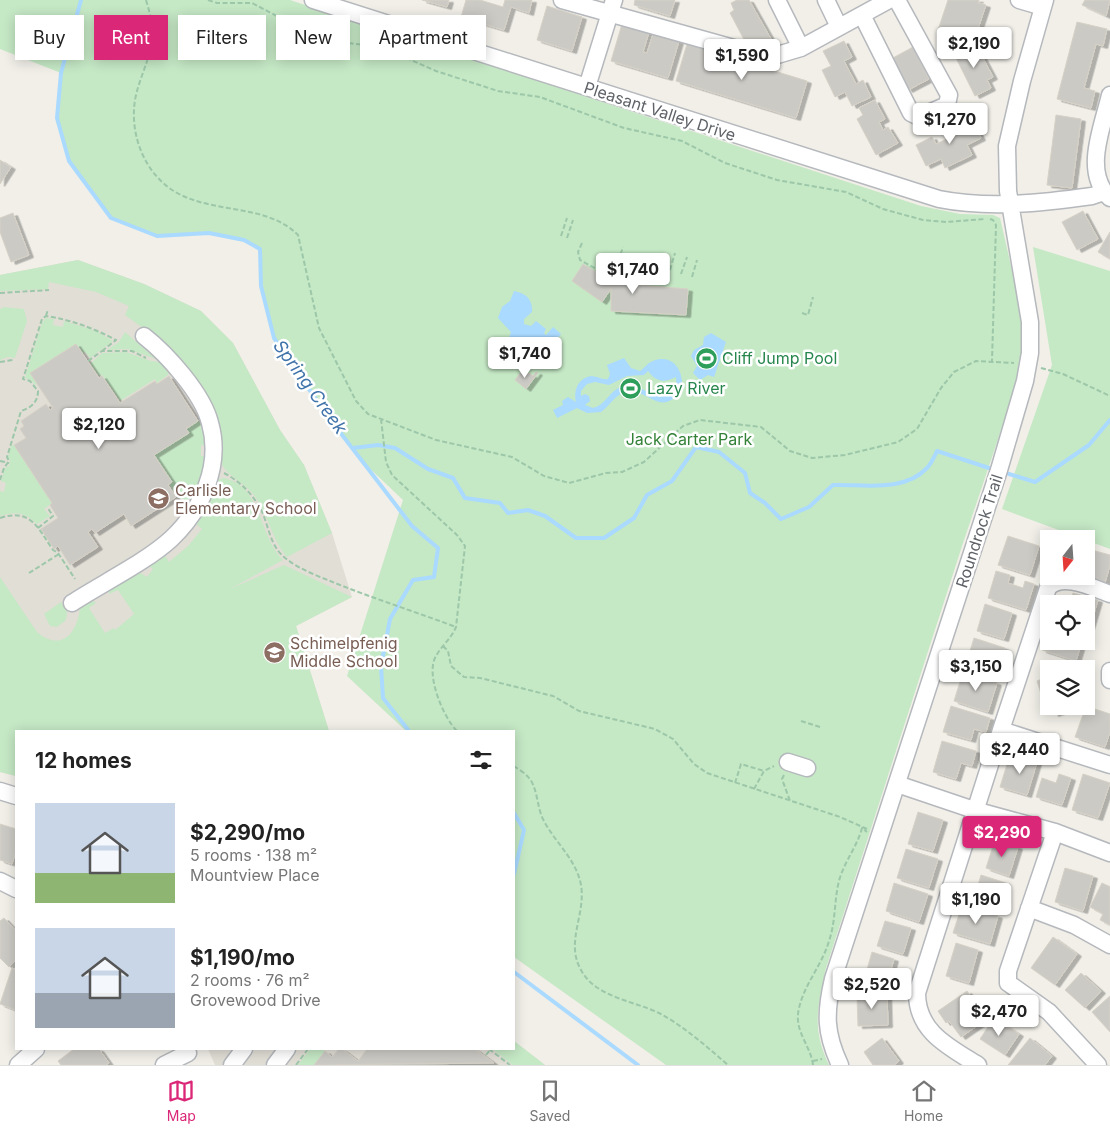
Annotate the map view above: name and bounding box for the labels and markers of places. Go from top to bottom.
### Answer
pin: $2,190 [933,27,1015,69]
pin: $1,590 [701,38,783,81]
pin: $1,270 [909,102,991,145]
pin: $1,740 [592,252,674,295]
pin: $1,740 [484,336,566,379]
sports icon: Cliff Jump Pool [694,346,718,370]
place label: Cliff Jump Pool [722,348,837,368]
sports icon: Lazy River [619,376,643,400]
place label: Lazy River [647,378,726,398]
pin: $2,120 [58,408,140,450]
place label: Carlisle Elementary School [175,480,317,518]
school or university icon: Carlisle Elementary School [147,487,171,511]
place label: Schimelpfenig Middle School [290,633,398,671]
school or university icon: Schimelpfenig Middle School [262,640,286,664]
pin: $3,150 [935,650,1017,692]
pin: $2,440 [979,732,1061,775]
pin: $2,290 [961,816,1043,858]
pin: $1,190 [935,882,1017,925]
pin: $2,520 [831,968,913,1010]
pin: $2,470 [958,994,1040,1037]

